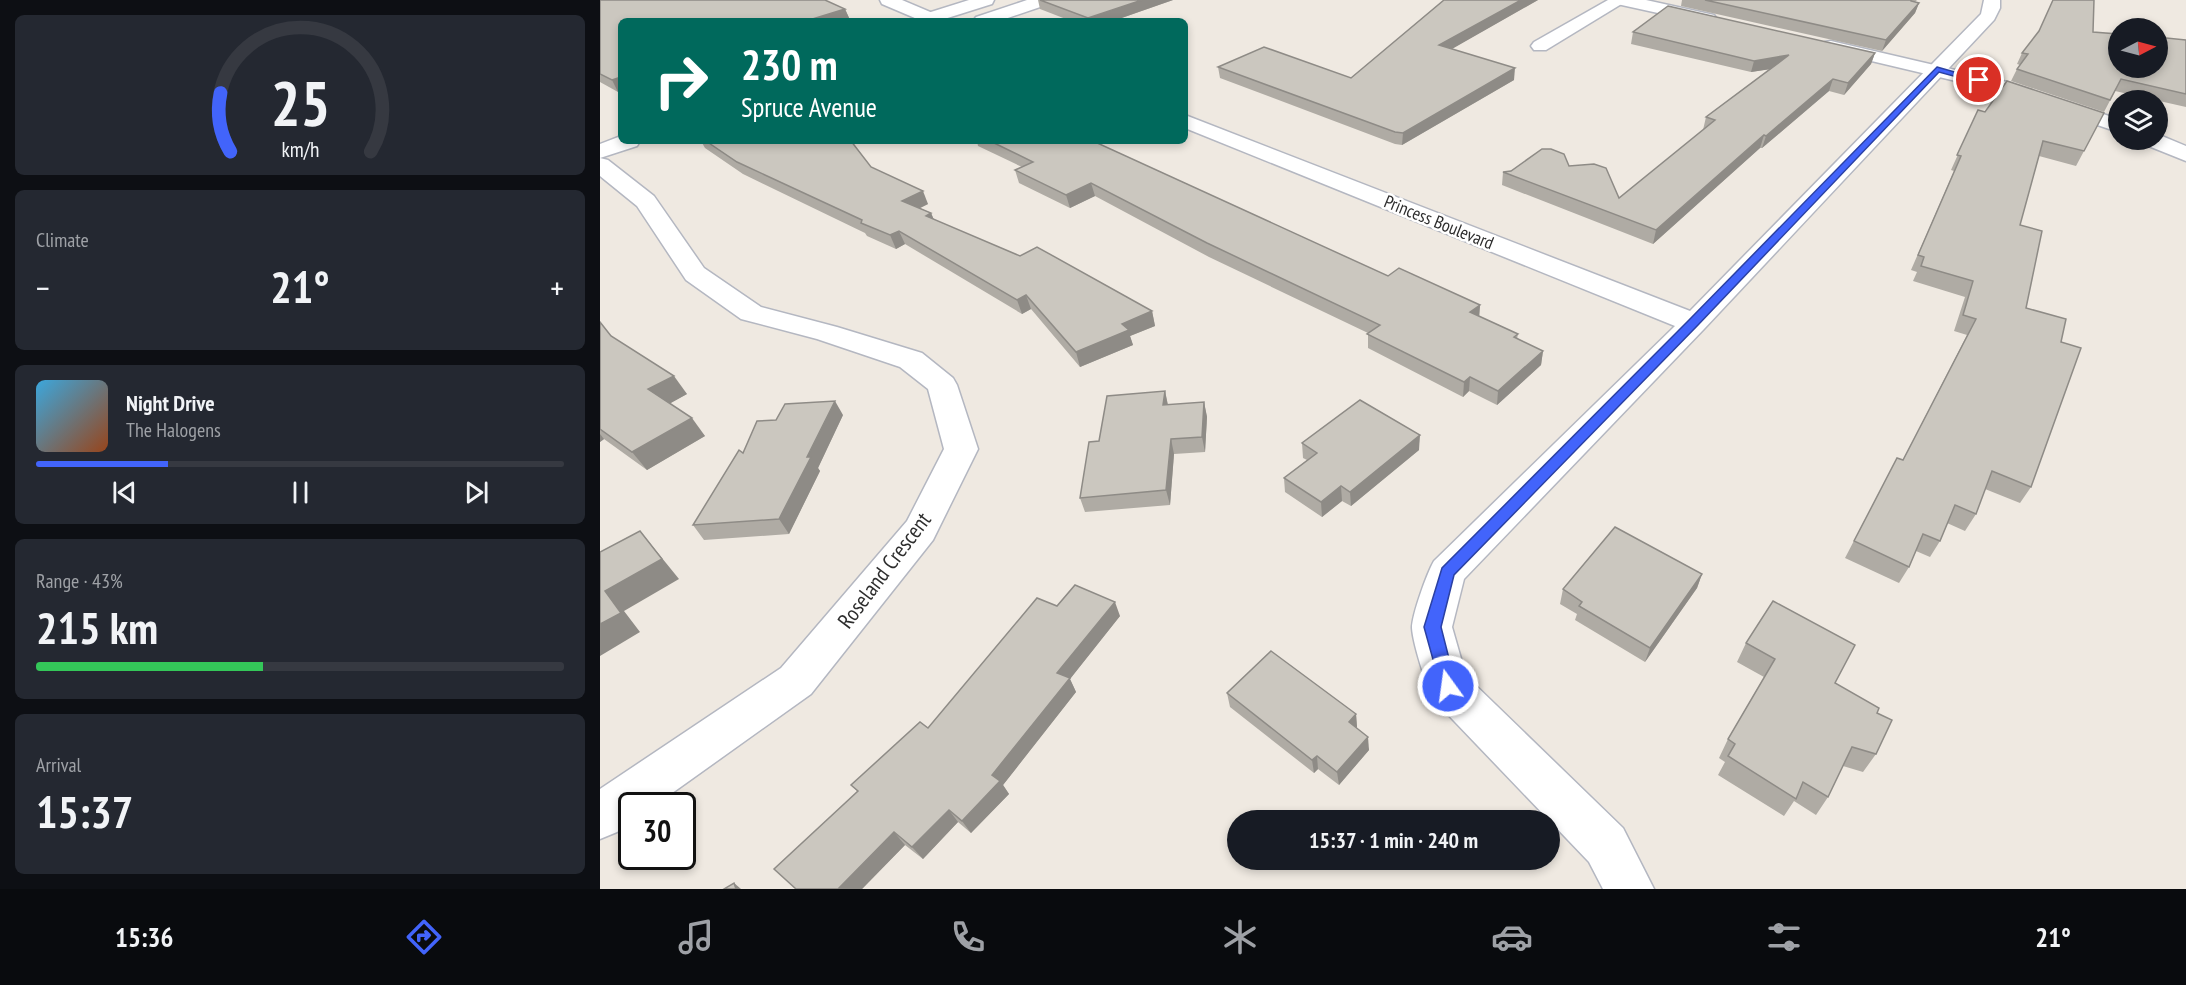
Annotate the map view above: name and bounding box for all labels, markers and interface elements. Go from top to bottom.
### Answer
north arrow [2108,18,2168,78]
map controls [2108,18,2168,150]
text: 230 m [741,37,838,92]
icon: right [642,42,720,120]
pin [1953,54,2004,105]
text: 25 [270,62,330,143]
icon: arrive [1962,63,1995,96]
text: Spruce Avenue [741,90,877,124]
button: layers [2108,90,2168,150]
text: km/h [281,135,319,163]
street label: Princess Boulevard [1381,190,1497,254]
text: Climate [36,227,89,253]
text: 21° [270,257,330,315]
text: − [36,266,50,309]
text: + [550,266,564,309]
text: Night Drive [126,389,215,417]
text: The Halogens [126,417,221,443]
icon: previous [108,476,141,509]
icon: pause [284,476,317,509]
icon: next [460,476,493,509]
street label: Roseland Crescent [831,506,937,634]
text: Range · 43% [36,568,123,594]
text: 215 km [36,598,158,656]
position arrow [1416,654,1480,718]
text: Arrival [36,752,81,778]
text: 15:37 [36,782,133,840]
speed limit sign: 30 [618,792,696,870]
text: 15:37 · 1 min · 240 m [1309,826,1478,854]
icon: directions [403,916,445,958]
icon: music [675,916,717,958]
icon: phone [947,916,989,958]
icon: climate [1219,916,1261,958]
icon: car [1491,916,1533,958]
icon: filters [1763,916,1805,958]
text: 15:36 [115,920,173,954]
text: 21° [2035,920,2071,954]

